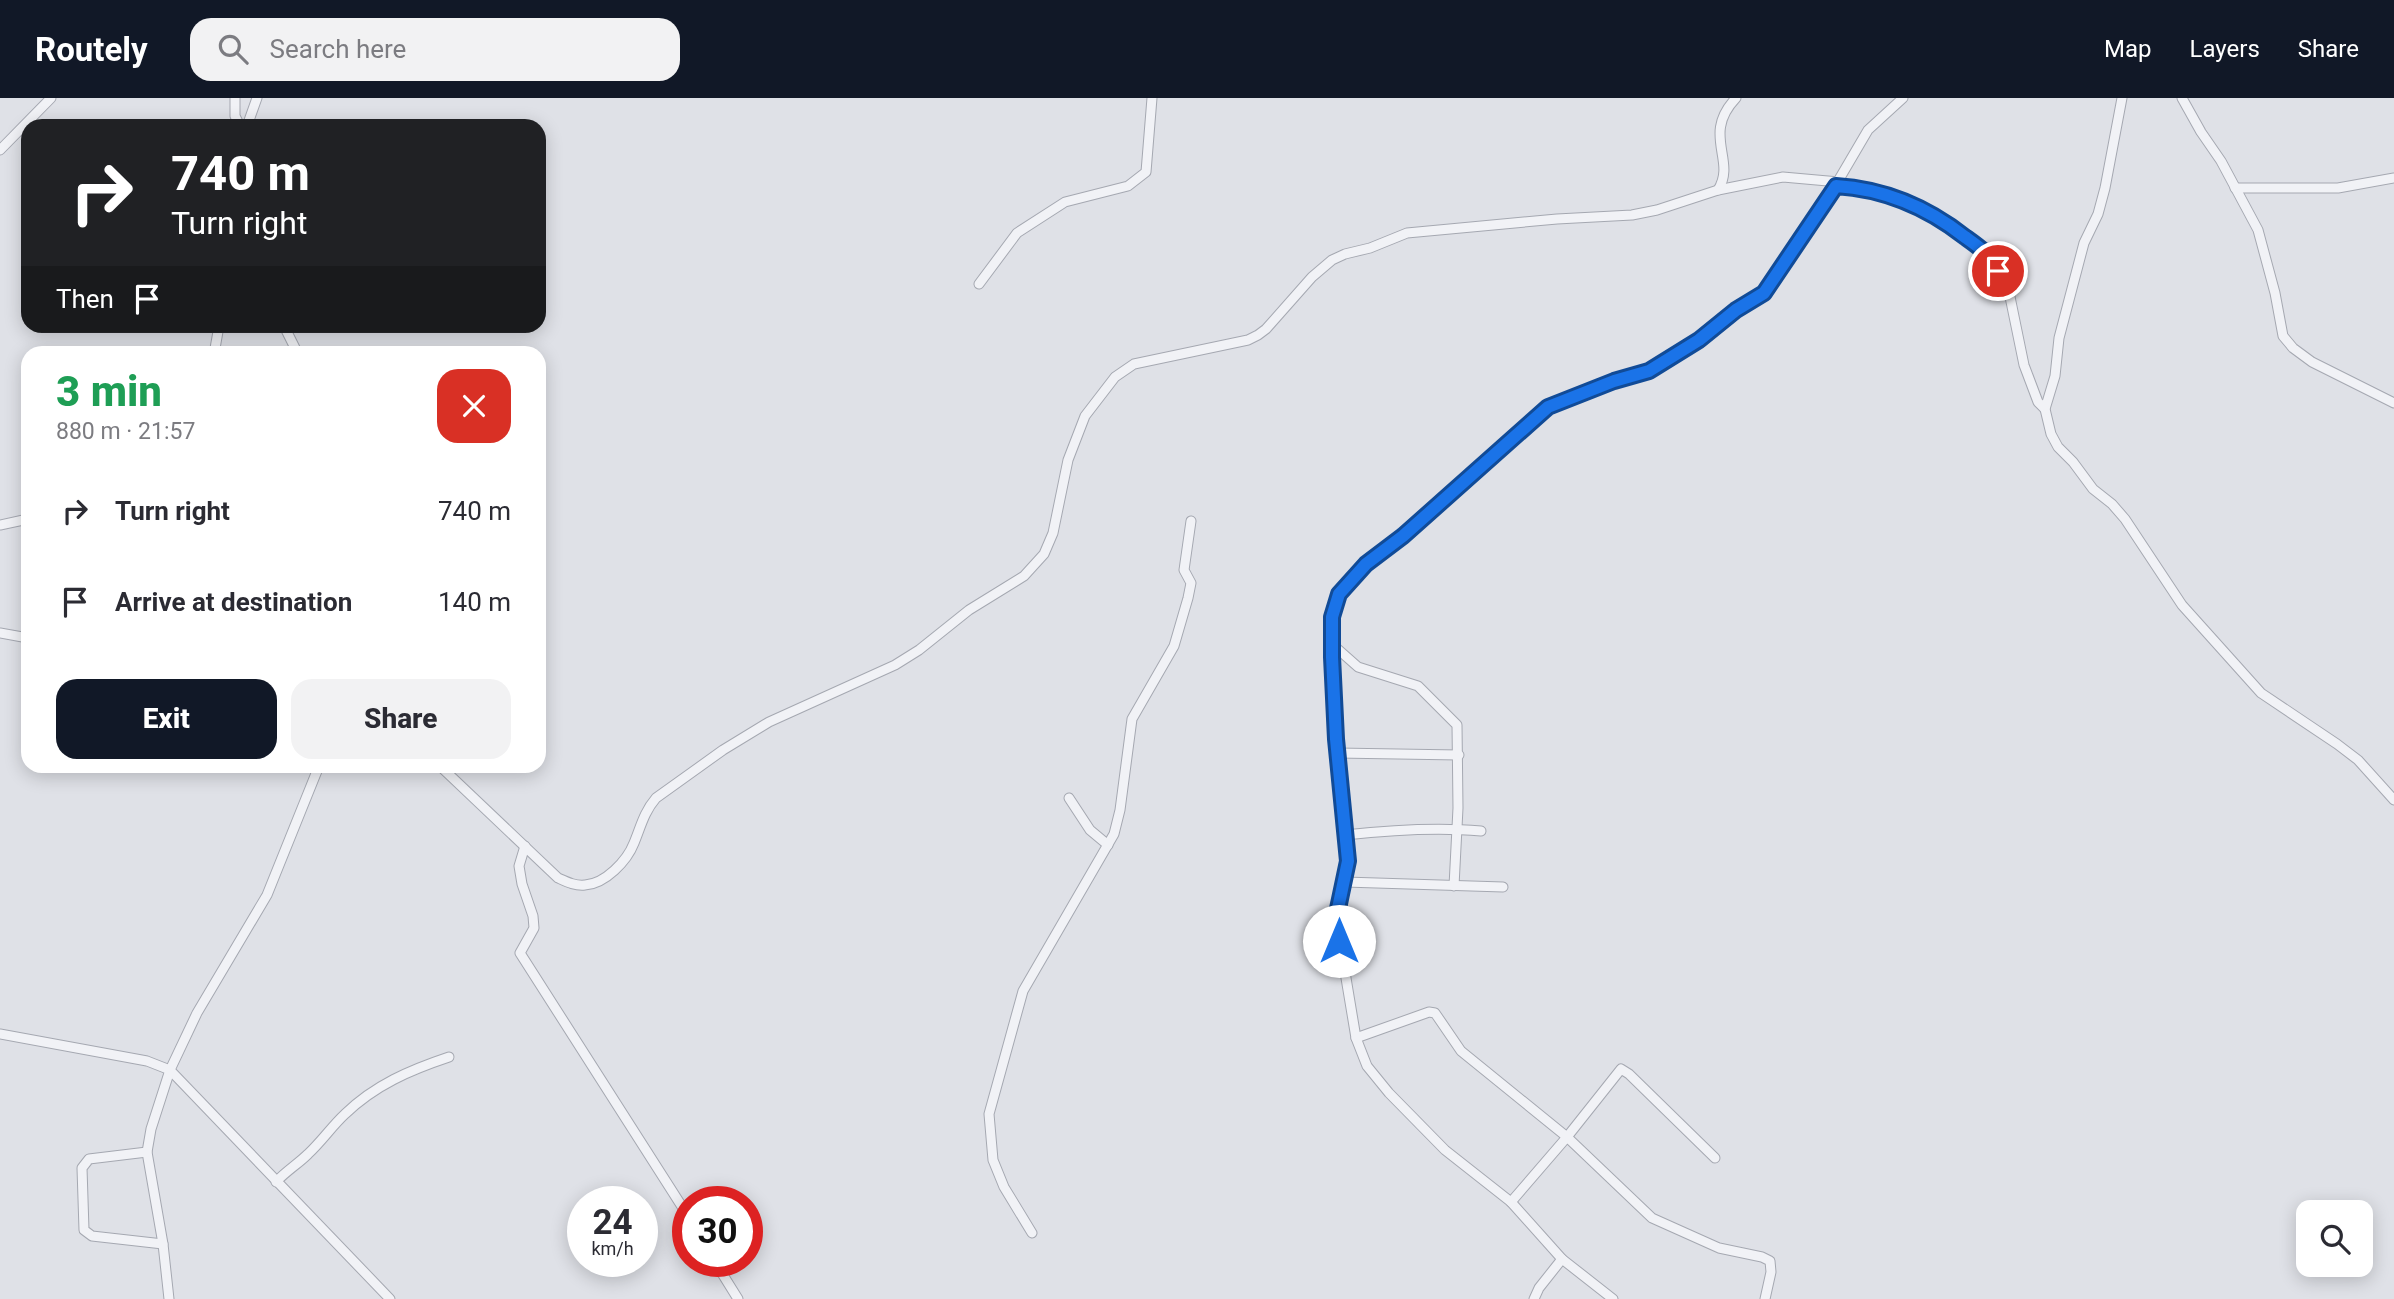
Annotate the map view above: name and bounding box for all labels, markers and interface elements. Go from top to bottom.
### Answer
search box [190,18,680,81]
text: Routely [35,30,148,69]
icon: search [214,30,252,68]
text: Search here [270,34,406,64]
text: Map [2104,35,2152,63]
text: Layers [2190,35,2260,63]
text: Share [2298,35,2359,63]
text: 740 m [171,145,310,202]
icon: right [56,147,147,238]
text: Turn right [171,204,307,242]
pin [1968,241,2028,301]
icon: arrive [1979,252,2017,290]
icon: arrive [128,280,166,318]
text: Then [56,284,114,314]
text: 3 min [56,367,162,416]
button: close [437,369,511,443]
text: 880 m · 21:57 [56,418,195,445]
icon: right [56,492,94,530]
text: Turn right [115,496,230,526]
text: 740 m [438,496,511,526]
icon: arrive [56,583,94,621]
text: Arrive at destination [115,587,352,617]
text: 140 m [438,587,511,617]
button: Exit [56,679,277,759]
button: Share [291,679,511,759]
position arrow [1302,904,1376,978]
speed limit sign: 30 [672,1186,763,1277]
map controls [2296,1200,2373,1277]
button: search [2296,1200,2373,1277]
text: 24 [592,1202,633,1243]
text: km/h [591,1238,634,1259]

